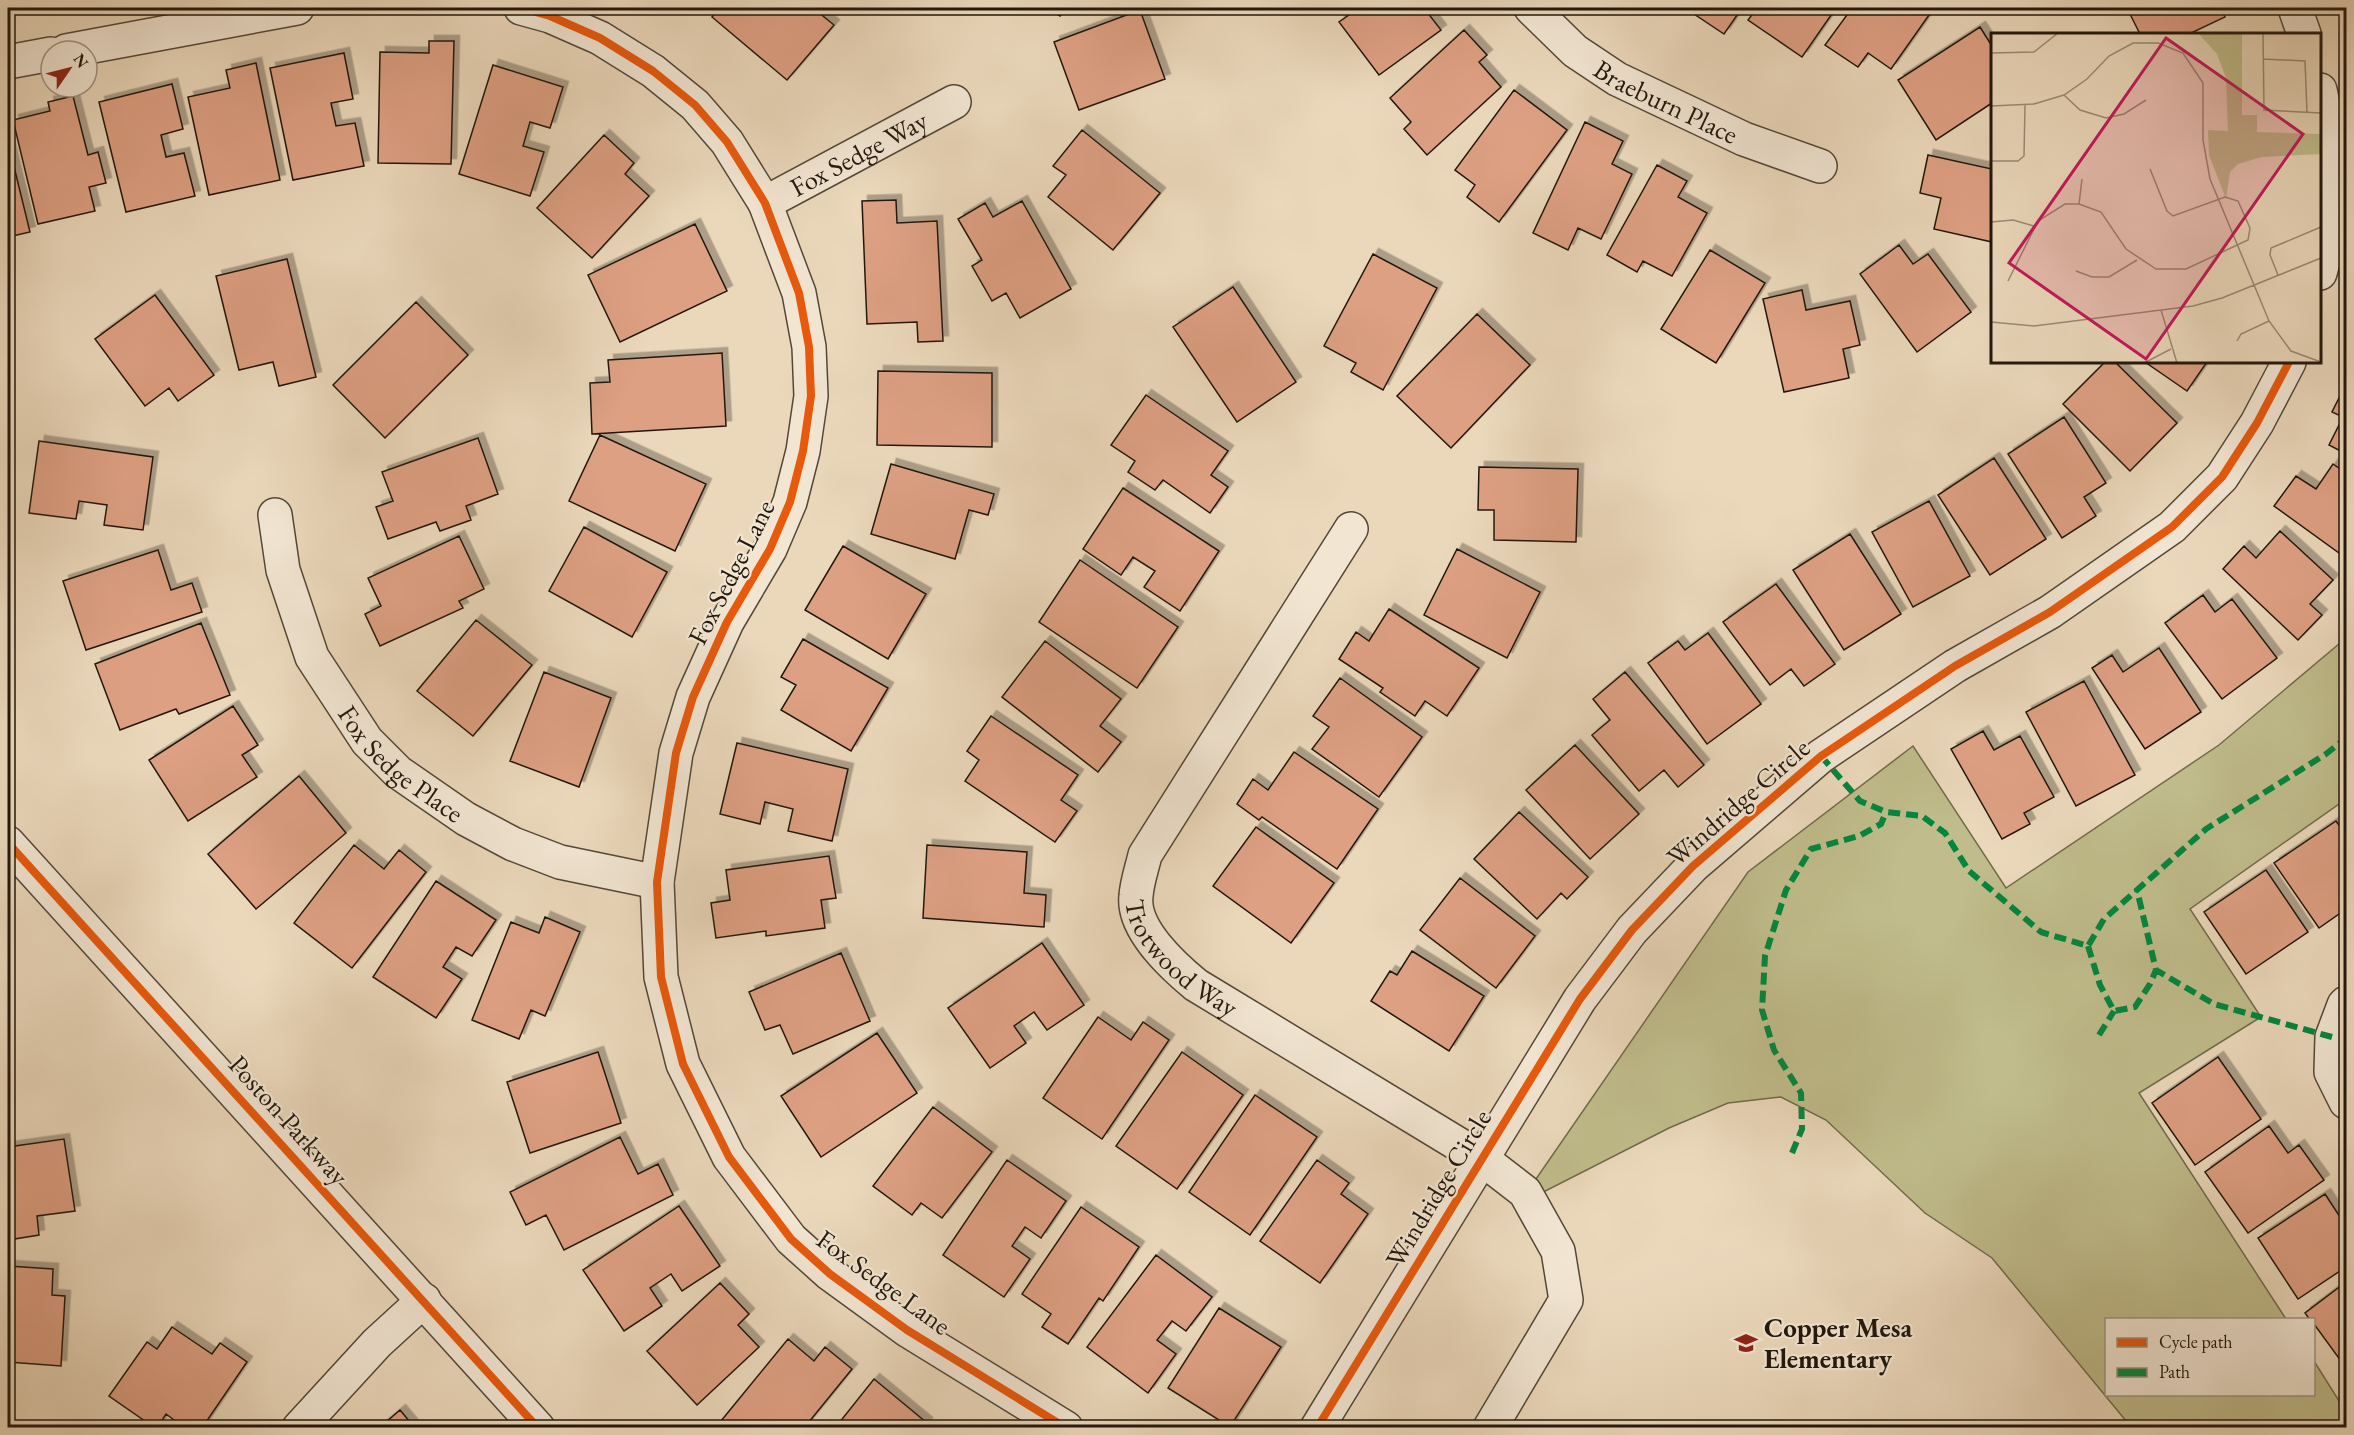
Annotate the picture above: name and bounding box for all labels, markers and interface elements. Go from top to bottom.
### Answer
inset map [1991,33,2321,363]
north arrow [39,39,99,99]
text: N [69,49,93,72]
street label: Braeburn Place [1587,51,1744,151]
street label: Fox Sedge Way [784,102,933,204]
street label: Fox Sedge Lane [680,494,782,650]
street label: Fox Sedge Place [331,698,471,830]
street label: Windridge Circle [1659,730,1817,874]
street label: Trotwood Way [1118,897,1245,1024]
street label: Poston Parkway [221,1048,357,1193]
street label: Windridge Circle [1377,1102,1499,1274]
street label: Fox Sedge Lane [810,1221,958,1343]
place label: Copper Mesa Elementary [1764,1310,1913,1376]
legend [2105,1318,2315,1396]
school or university icon: Copper Mesa Elementary [1733,1330,1759,1356]
text: Cycle path [2159,1330,2233,1353]
text: Path [2159,1360,2190,1383]

